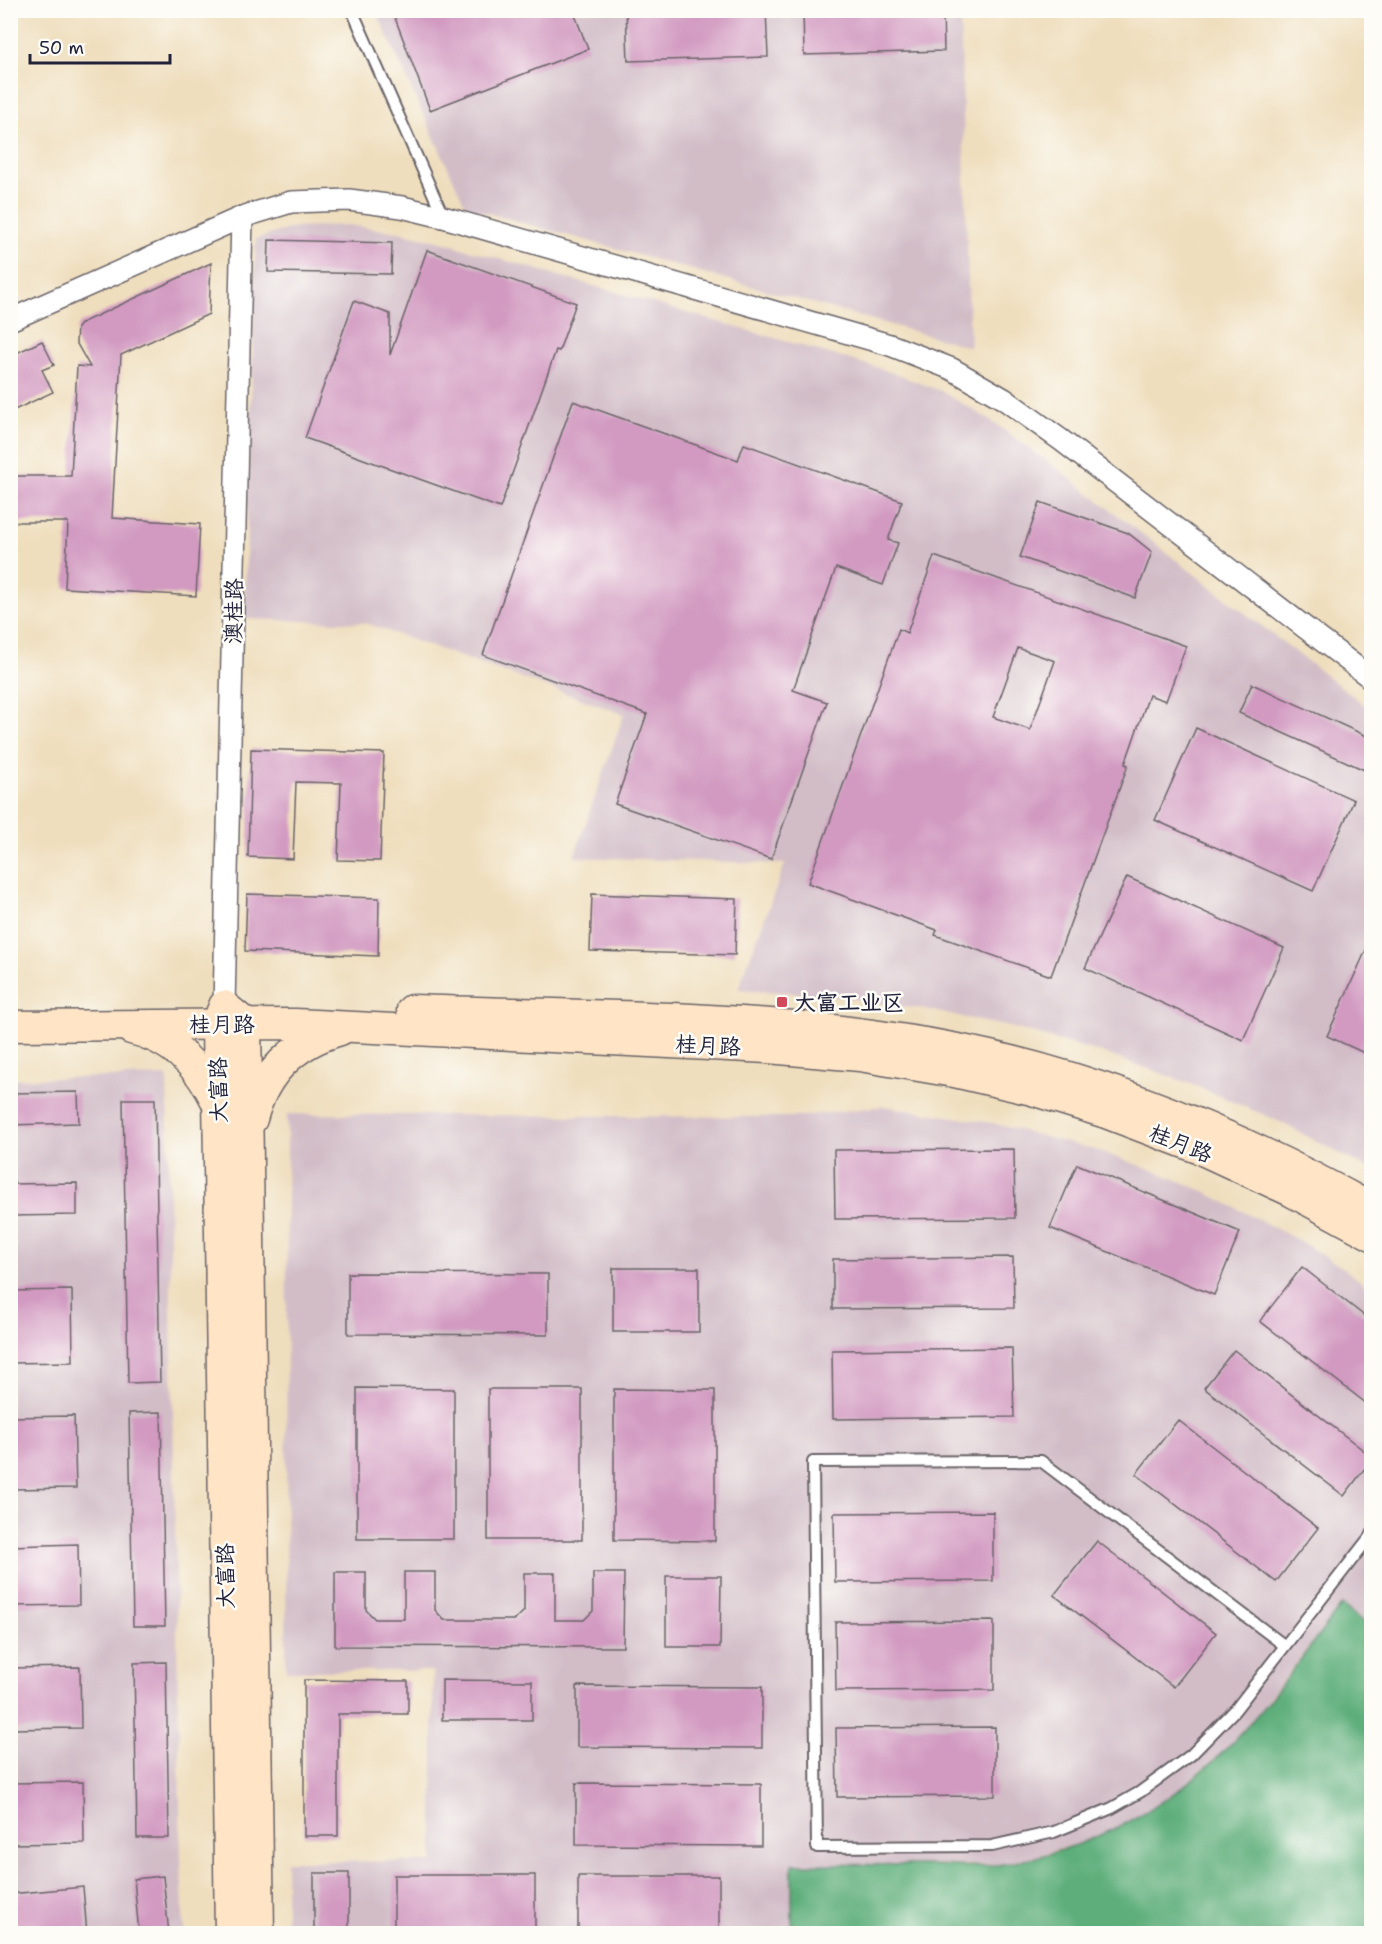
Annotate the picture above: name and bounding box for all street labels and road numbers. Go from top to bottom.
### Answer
street label: 澳桂路 [218,578,249,644]
street label: 桂月路 [189,1010,255,1039]
street label: 桂月路 [674,1029,742,1062]
street label: 大富路 [203,1057,234,1123]
street label: 桂月路 [1145,1118,1217,1169]
street label: 大富路 [210,1543,241,1609]

